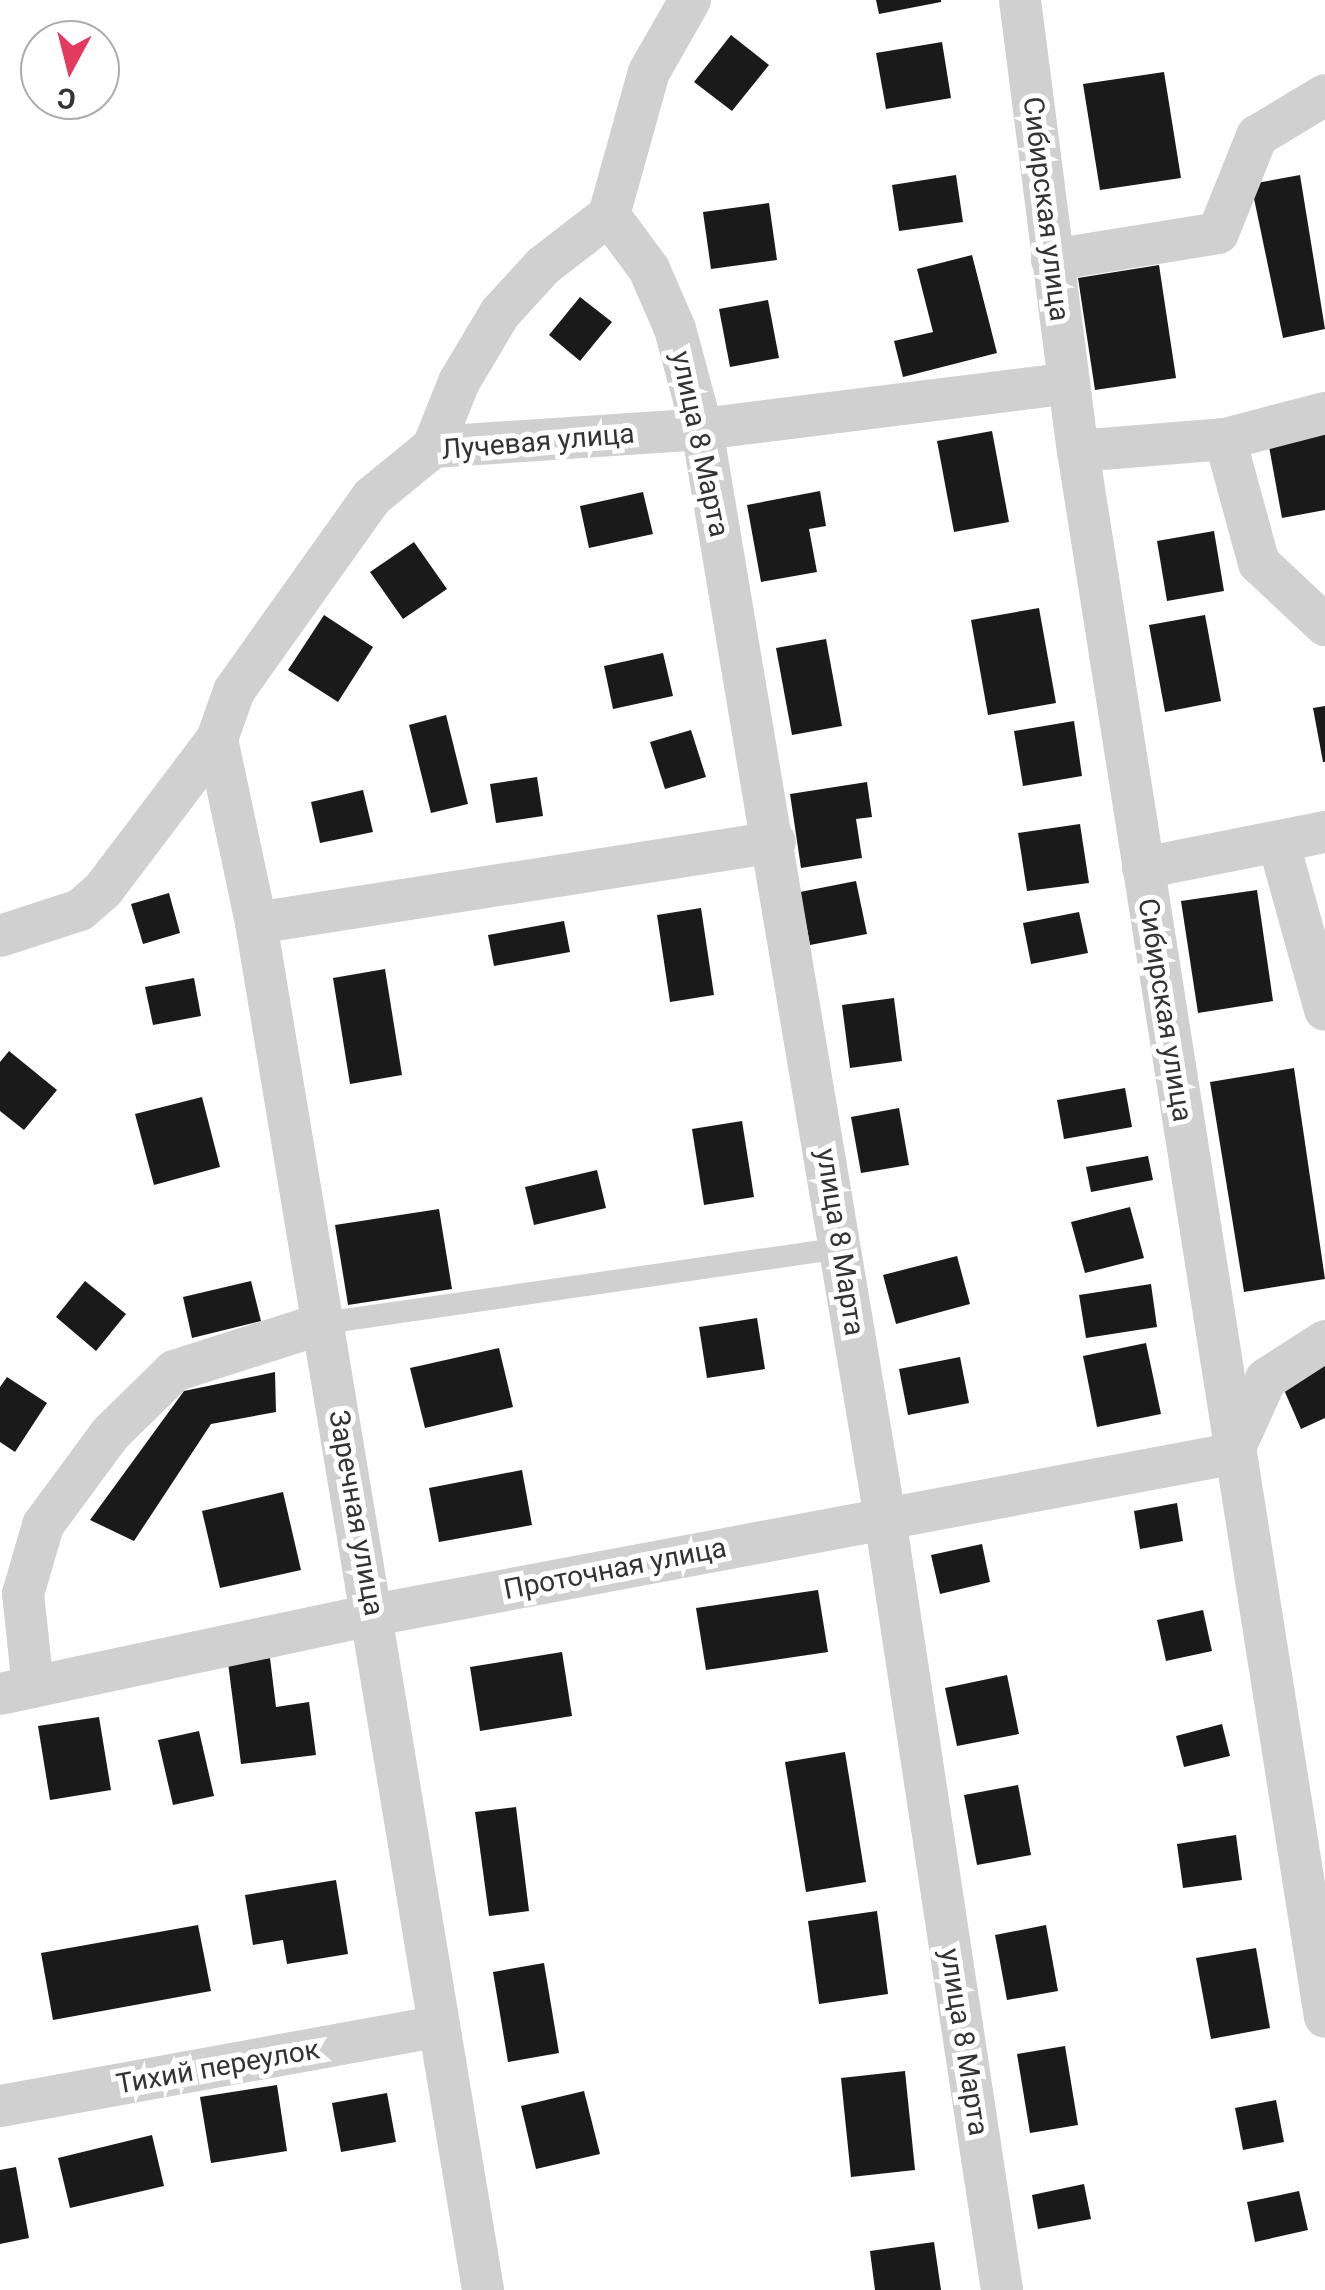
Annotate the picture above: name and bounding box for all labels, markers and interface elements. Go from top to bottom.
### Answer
north arrow [20,20,120,120]
text: С [55,81,78,116]
street label: Сибирская улица [1016,95,1076,323]
street label: улица 8 Марта [664,348,736,540]
street label: Лучевая улица [440,417,636,467]
street label: Сибирская улица [1131,896,1199,1124]
street label: улица 8 Марта [809,1146,871,1338]
street label: Заречная улица [321,1408,391,1618]
street label: Проточная улица [501,1531,729,1607]
street label: улица 8 Марта [933,1946,995,2138]
street label: Тихий переулок [114,2033,322,2101]

